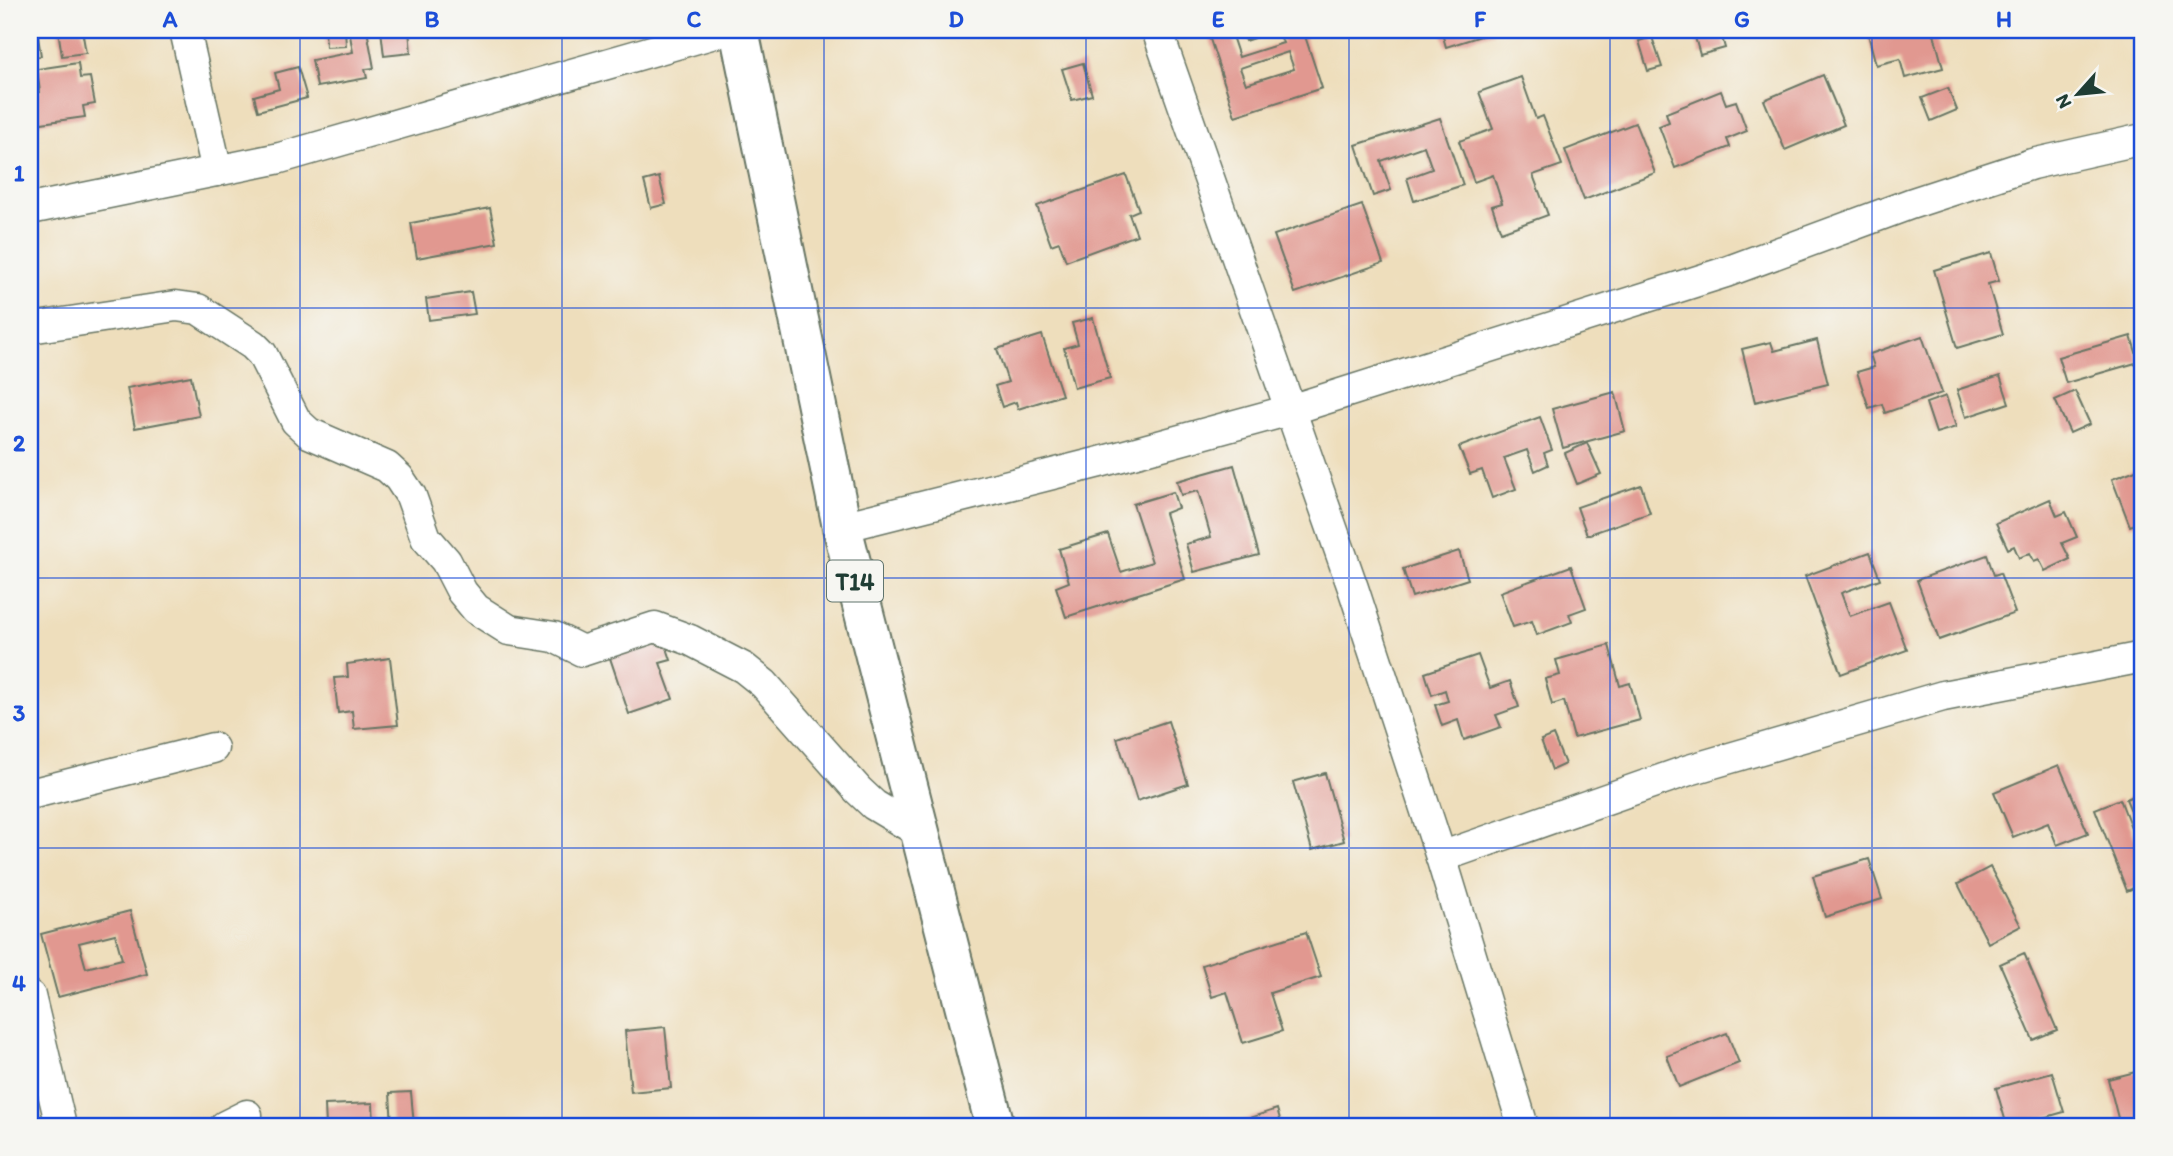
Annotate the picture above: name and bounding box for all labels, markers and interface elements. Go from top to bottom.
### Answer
text: A [162,5,178,33]
text: B [425,5,440,33]
text: C [687,5,702,33]
text: D [948,5,964,33]
text: E [1212,5,1225,33]
text: F [1474,5,1487,33]
text: G [1734,5,1750,33]
text: H [1996,5,2012,33]
north arrow [2044,60,2114,130]
text: N [2050,91,2076,112]
text: 1 [14,159,25,187]
text: 2 [13,429,26,457]
road number: T14 [827,560,883,602]
text: 3 [13,699,26,727]
text: 4 [12,969,26,997]

